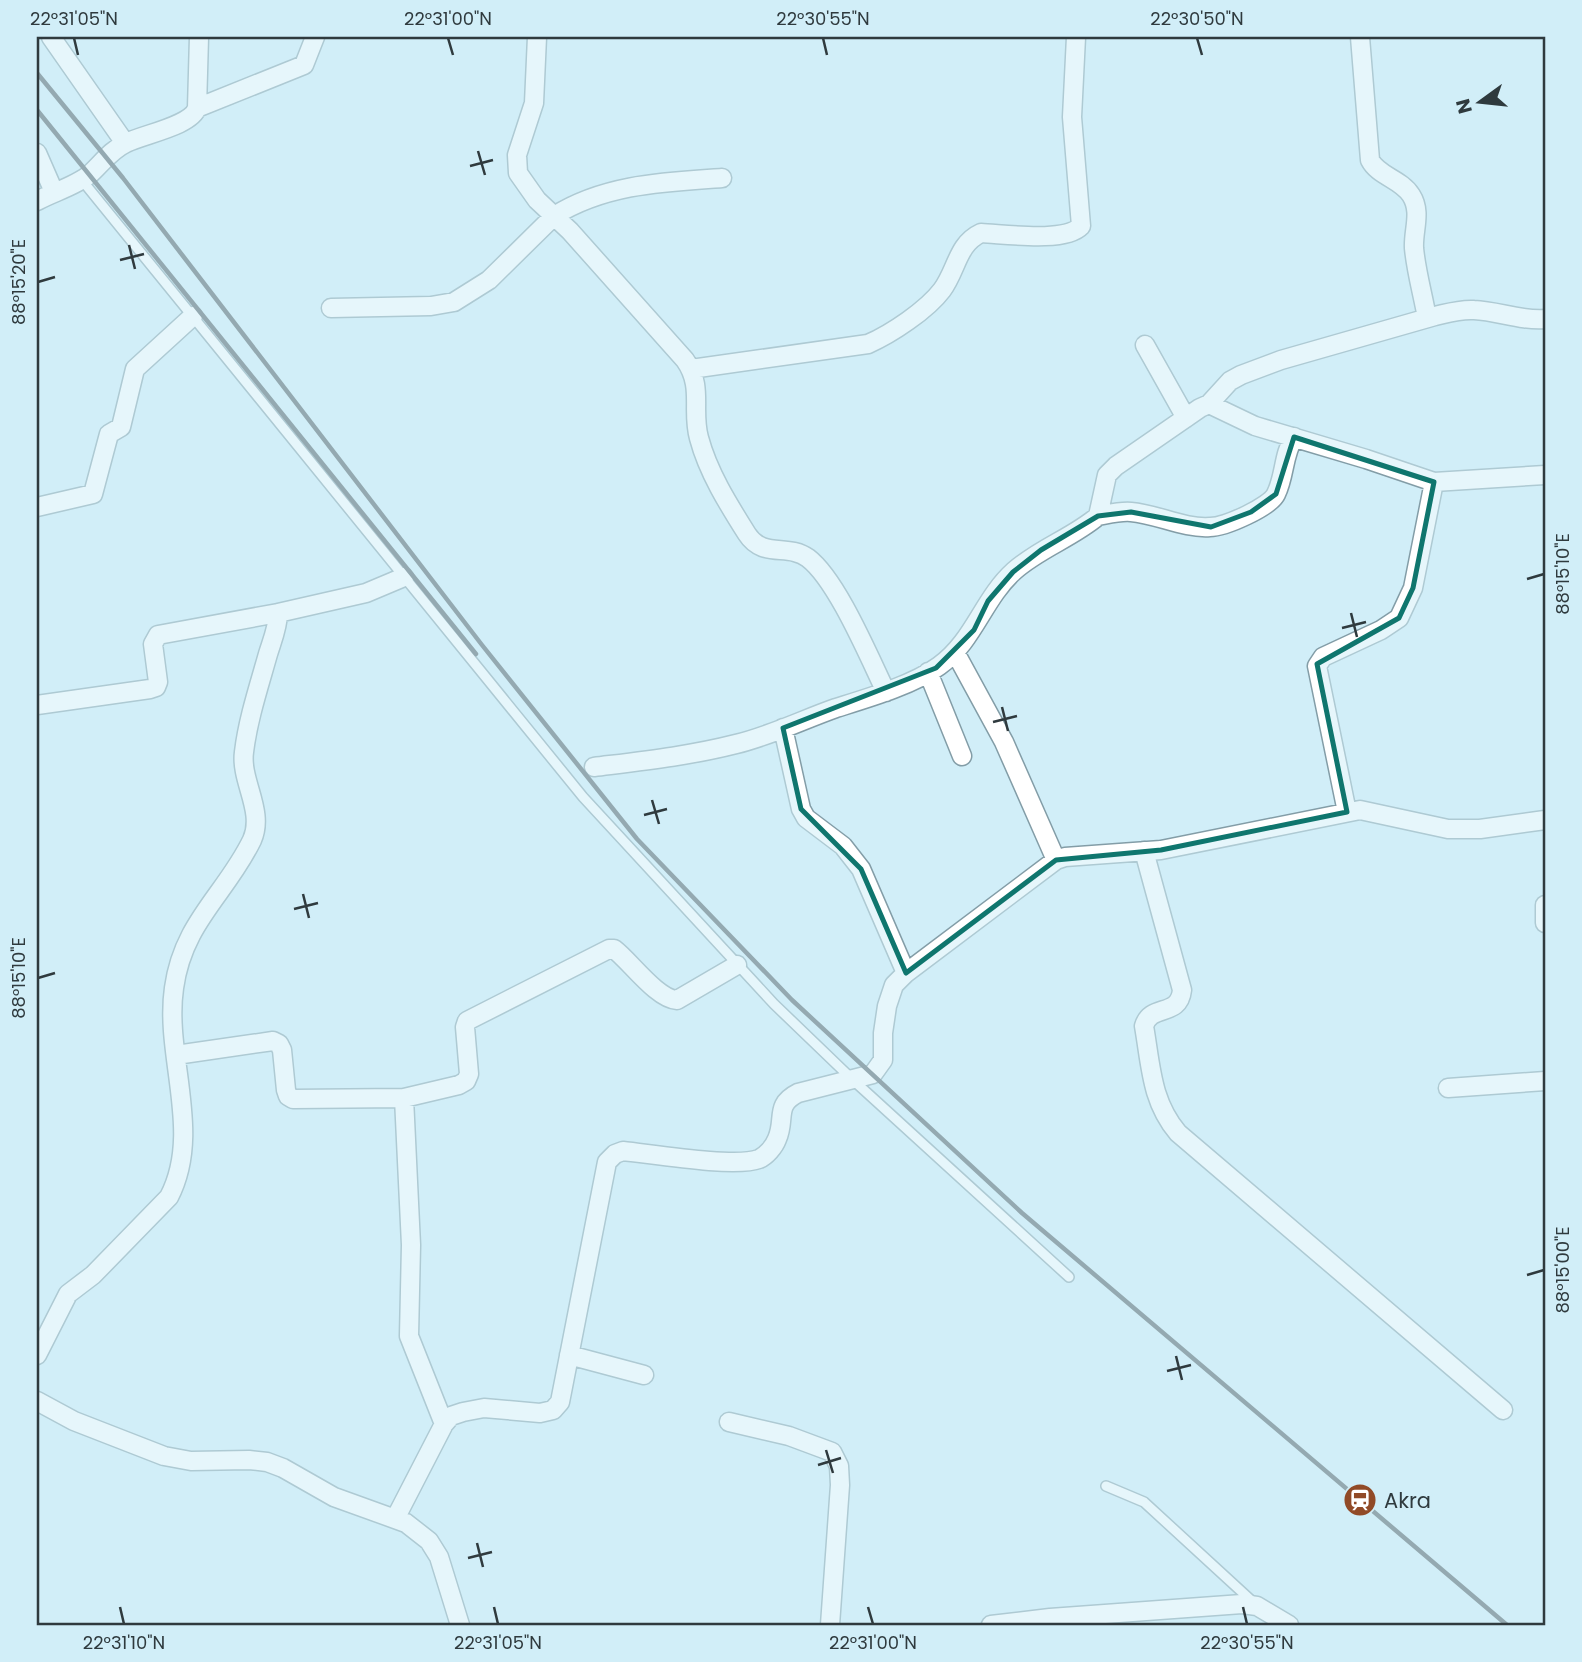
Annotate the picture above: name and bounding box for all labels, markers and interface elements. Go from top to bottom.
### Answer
text: 22°31'05"N [30,6,118,31]
text: 22°31'00"N [404,6,492,31]
text: 22°30'55"N [776,6,870,31]
text: 22°30'50"N [1150,6,1244,31]
north arrow [1446,66,1516,136]
text: N [1449,96,1479,117]
text: 88°15'20"E [6,239,31,325]
text: 88°15'10"E [1550,533,1575,615]
text: 88°15'10"E [6,937,31,1019]
text: 88°15'00"E [1550,1226,1575,1314]
station icon: Akra [1341,1481,1379,1519]
place label: Akra [1384,1486,1431,1515]
text: 22°31'10"N [83,1630,165,1655]
text: 22°31'05"N [454,1630,542,1655]
text: 22°31'00"N [829,1630,917,1655]
text: 22°30'55"N [1200,1630,1294,1655]

